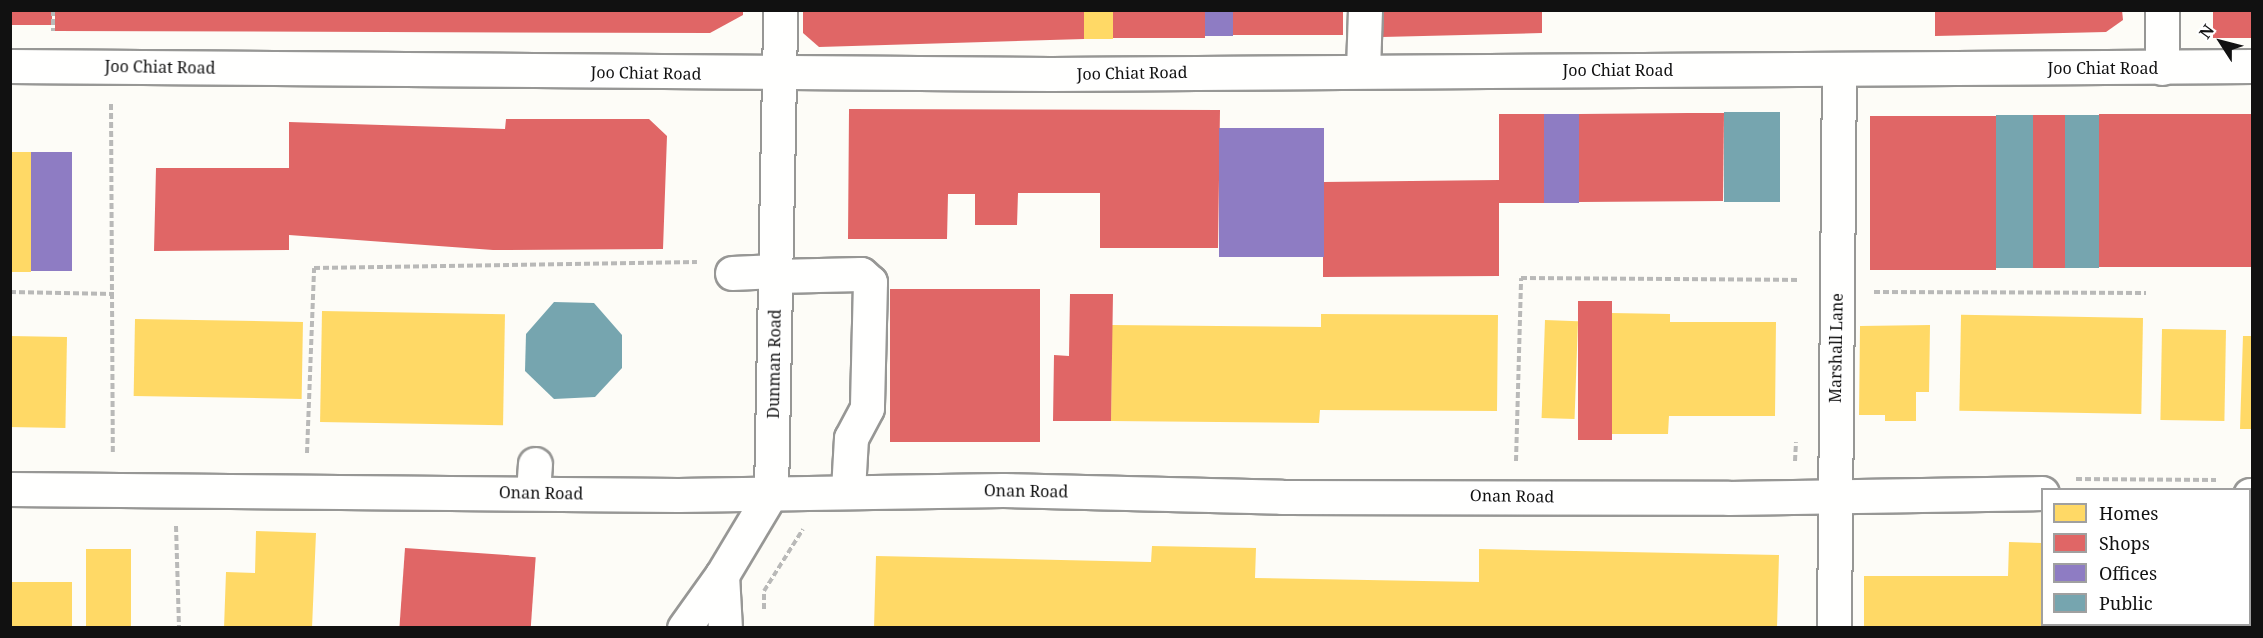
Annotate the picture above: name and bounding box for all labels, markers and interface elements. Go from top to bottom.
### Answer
north arrow [2191,12,2251,72]
text: N [2194,20,2219,43]
street label: Joo Chiat Road [104,56,216,78]
street label: Joo Chiat Road [2048,58,2158,78]
street label: Joo Chiat Road [1563,60,1673,80]
street label: Joo Chiat Road [590,62,702,84]
street label: Joo Chiat Road [1076,62,1188,84]
street label: Marshall Lane [1825,293,1847,403]
street label: Dunman Road [763,309,785,419]
street label: Onan Road [984,481,1068,501]
street label: Onan Road [499,483,583,503]
street label: Onan Road [1470,486,1554,506]
legend [2041,488,2251,626]
text: Homes [2099,501,2158,525]
text: Shops [2099,531,2150,555]
text: Offices [2099,561,2157,585]
text: Public [2099,591,2153,615]

